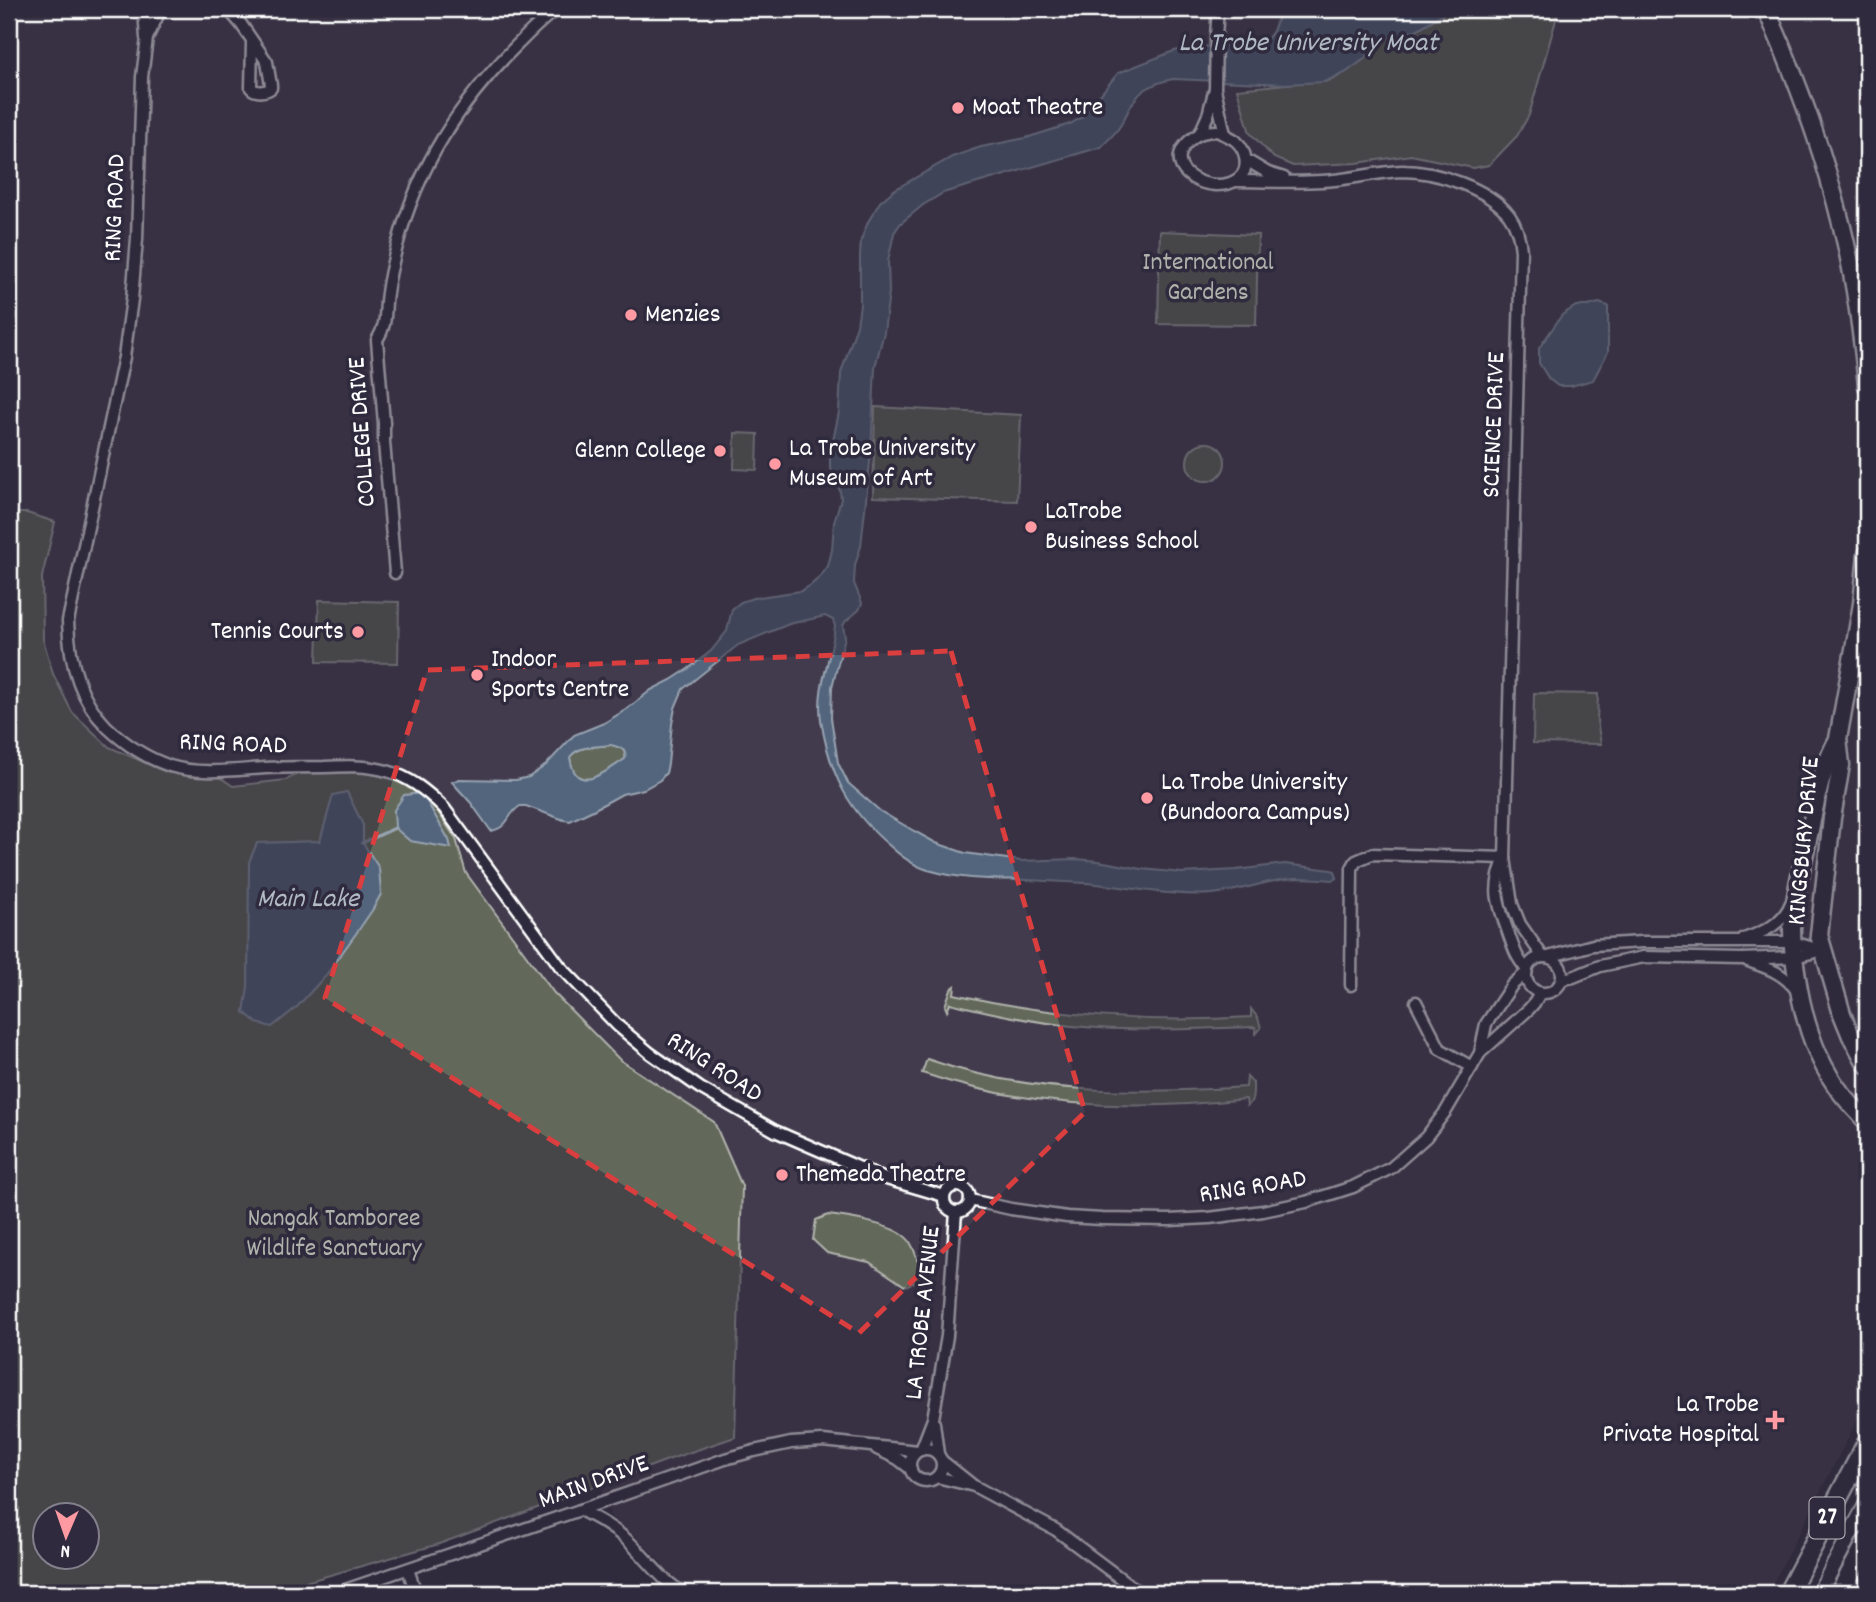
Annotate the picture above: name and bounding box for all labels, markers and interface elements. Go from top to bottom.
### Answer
water label: La Trobe University Moat [1178,25,1440,65]
place label: Moat Theatre [972,90,1103,127]
marker: Moat Theatre [950,100,966,116]
street label: RING ROAD [96,153,136,263]
park label: International Gardens [1142,245,1274,312]
place label: Menzies [645,297,721,334]
marker: Menzies [623,307,639,323]
street label: SCIENCE DRIVE [1474,351,1516,499]
street label: COLLEGE DRIVE [339,356,387,508]
place label: La Trobe University Museum of Art [789,431,976,498]
place label: Glenn College [574,433,706,470]
marker: Glenn College [712,443,728,459]
marker: La Trobe University Museum of Art [767,456,783,472]
place label: LaTrobe Business School [1045,494,1199,561]
marker: LaTrobe Business School [1023,519,1039,535]
place label: Tennis Courts [211,614,344,651]
marker: Tennis Courts [350,624,366,640]
place label: Indoor Sports Centre [491,642,629,709]
marker: Indoor Sports Centre [469,667,485,683]
street label: RING ROAD [178,725,288,765]
street label: KINGSBURY DRIVE [1779,755,1831,927]
place label: La Trobe University (Bundoora Campus) [1161,765,1350,832]
marker: La Trobe University (Bundoora Campus) [1139,790,1155,806]
water label: Main Lake [257,881,361,921]
street label: RING ROAD [659,1023,769,1113]
place label: Themeda Theatre [796,1157,966,1194]
street label: RING ROAD [1197,1161,1309,1215]
marker: Themeda Theatre [774,1167,790,1183]
park label: Nangak Tamboree Wildlife Sanctuary [247,1201,422,1268]
street label: LA TROBE AVENUE [896,1224,952,1402]
place label: La Trobe Private Hospital [1602,1387,1759,1454]
marker: La Trobe Private Hospital [1765,1410,1785,1430]
street label: MAIN DRIVE [534,1446,654,1520]
road number: 27 [1810,1498,1844,1538]
north arrow [32,1500,102,1570]
text: N [60,1536,71,1563]

